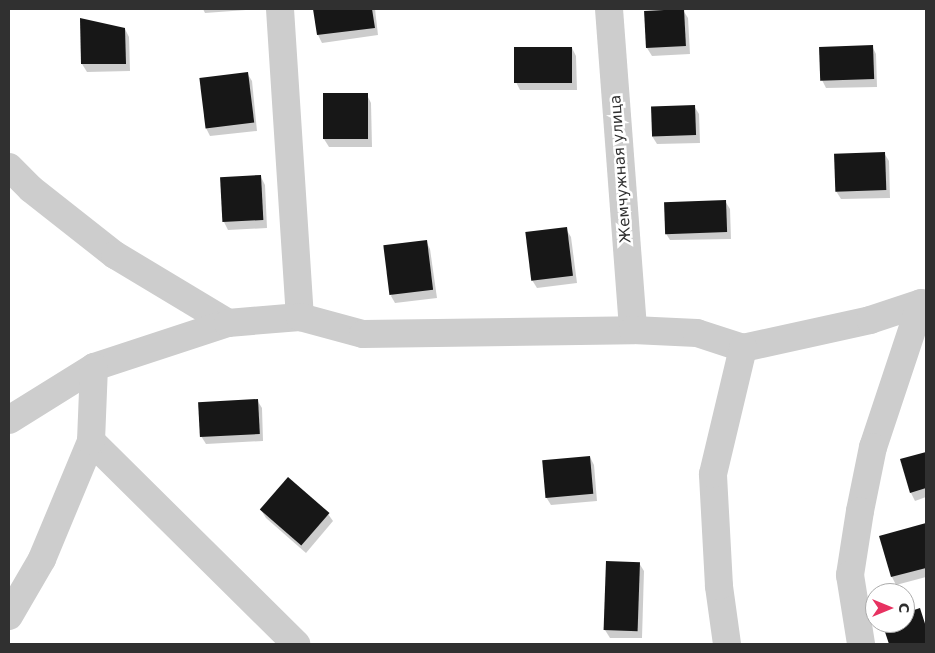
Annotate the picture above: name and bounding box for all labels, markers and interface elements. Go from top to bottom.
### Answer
street label: Жемчужная улица [607,94,635,244]
north arrow [865,583,915,633]
text: С [896,603,912,613]

